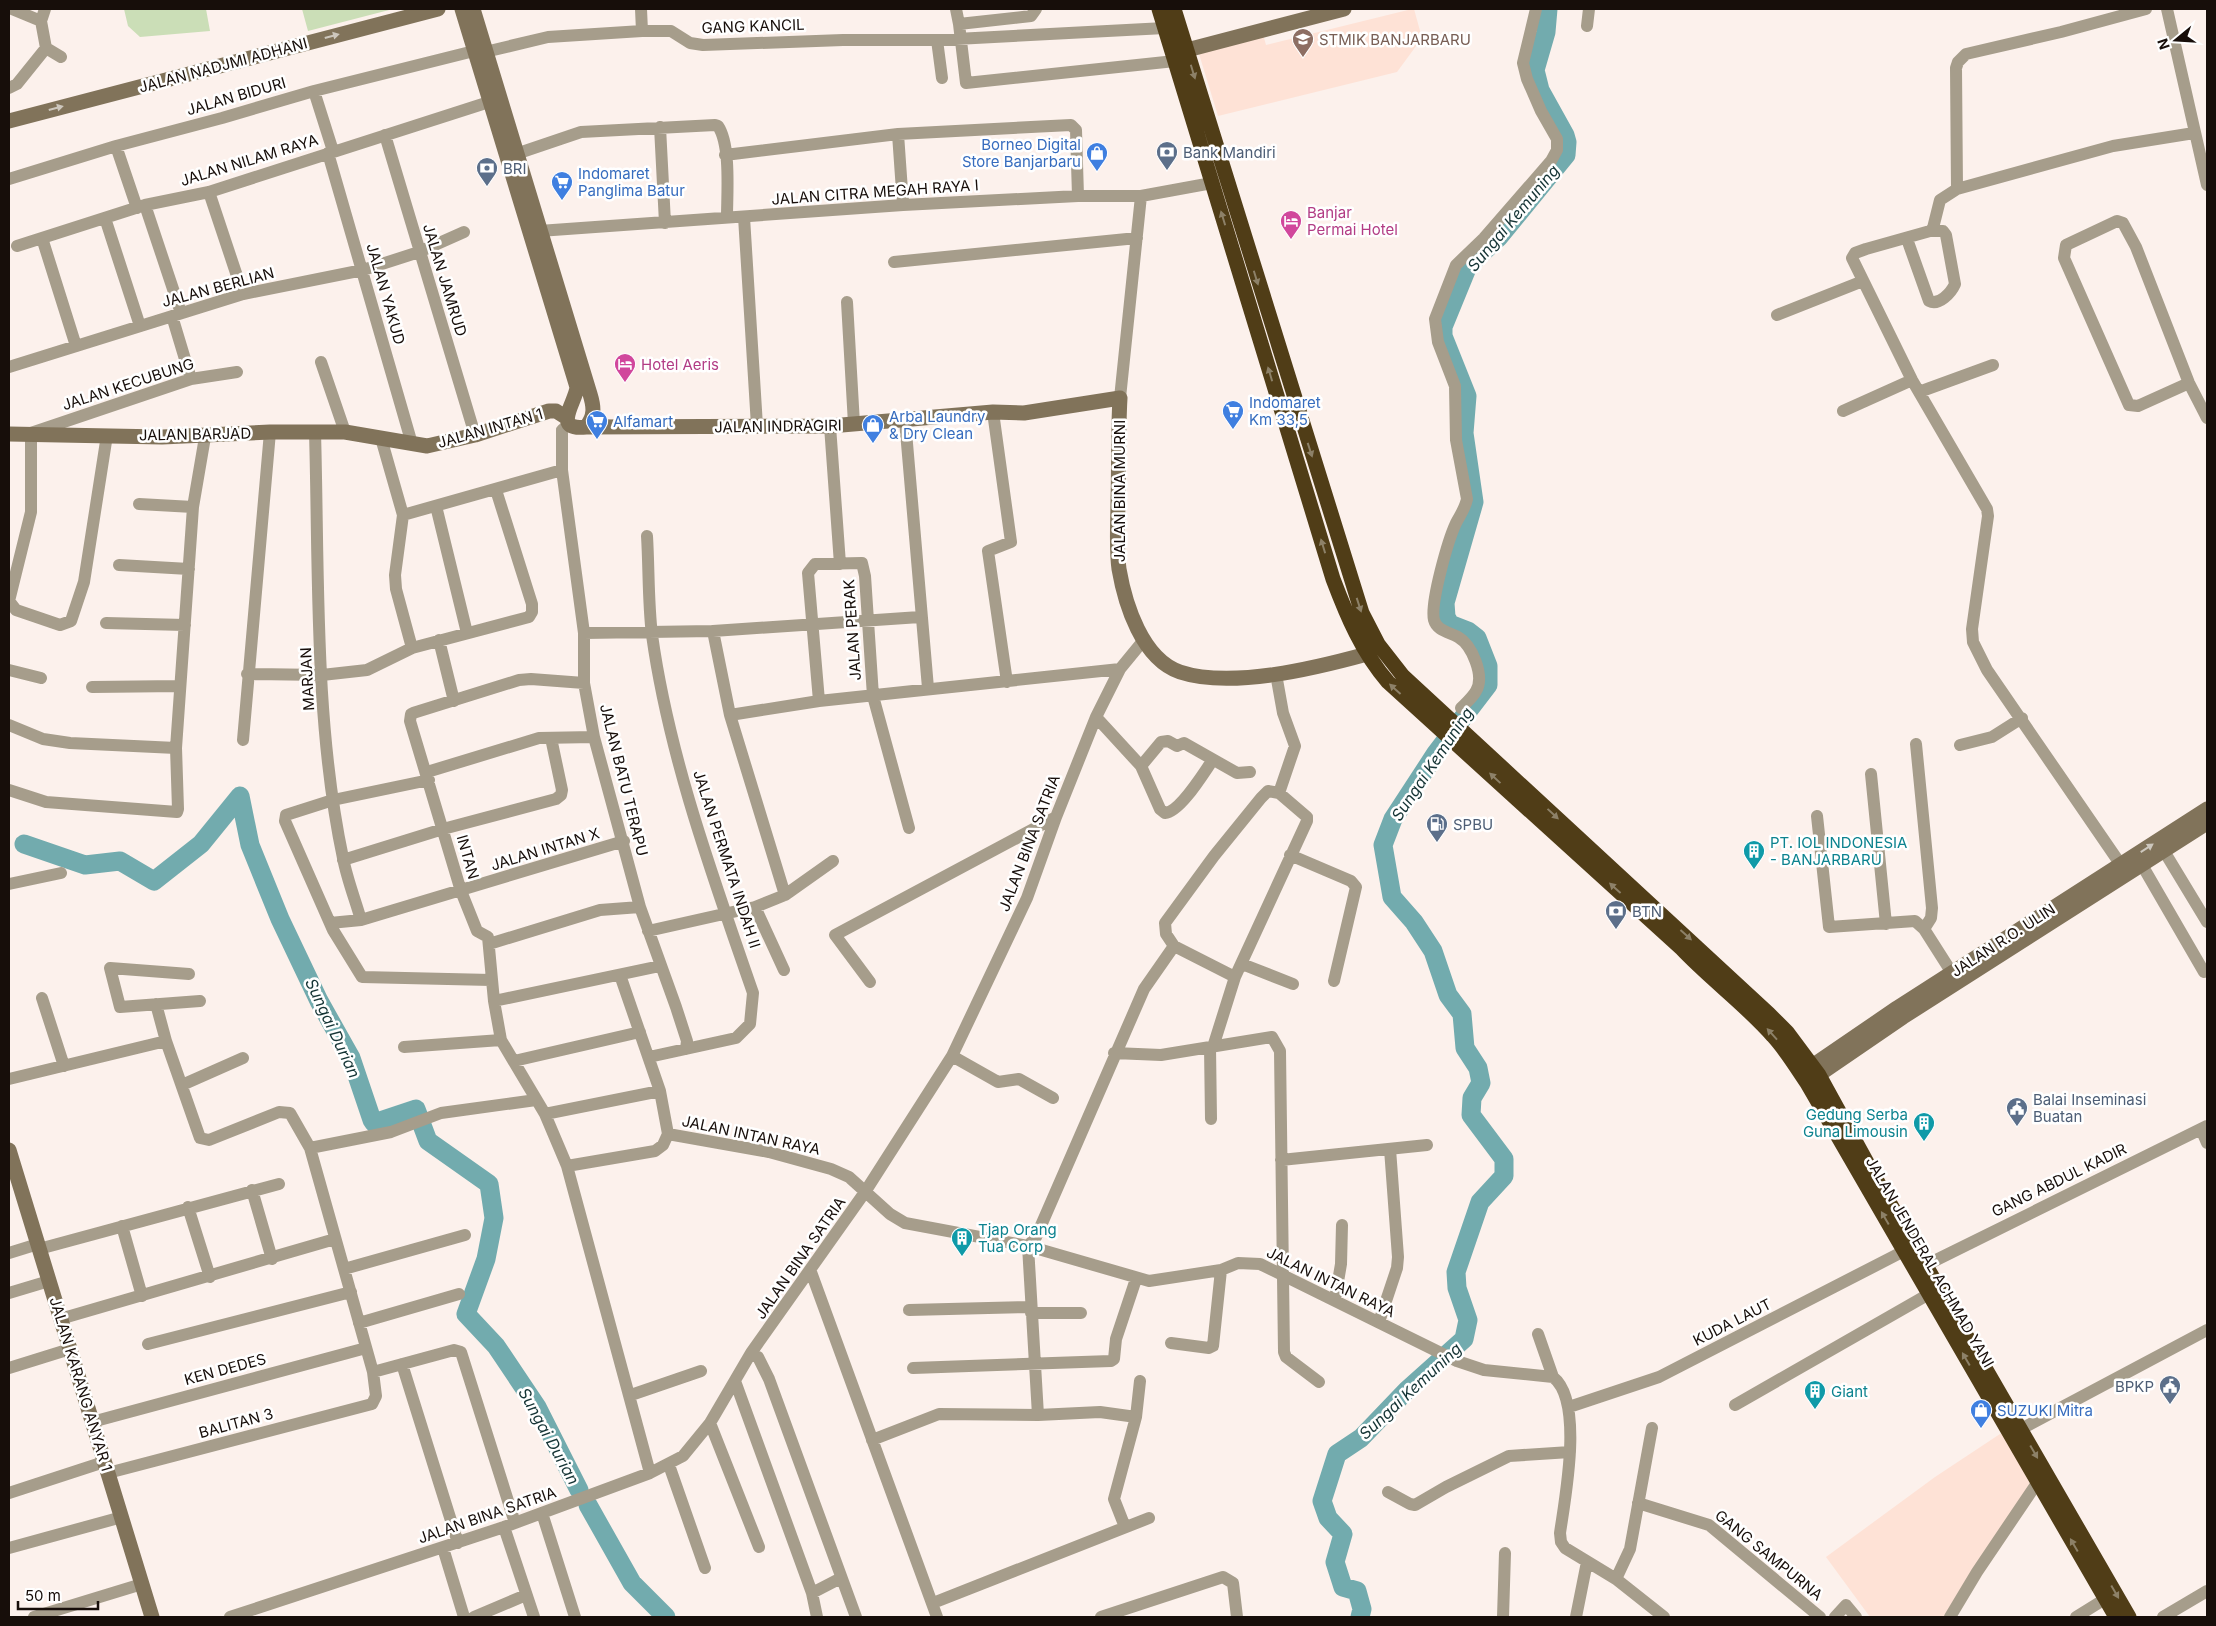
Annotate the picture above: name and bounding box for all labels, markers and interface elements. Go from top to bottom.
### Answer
street label: GANG KANCIL [701,15,805,37]
north arrow [2151,15,2201,65]
school or university icon: STMIK BANJARBARU [1291,27,1315,58]
place label: STMIK BANJARBARU [1319,30,1471,49]
one-way arrow [324,32,339,40]
street label: JALAN NADJMI ADHANI [137,33,309,97]
text: N [2153,36,2173,52]
one-way arrow [1190,65,1198,80]
street label: JALAN BIDURI [184,73,288,119]
one-way arrow [48,104,63,112]
street label: JALAN NILAM RAYA [178,130,320,190]
place label: Borneo Digital Store Banjarbaru [962,135,1081,171]
bank icon: Bank Mandiri [1155,140,1179,171]
shop icon: Borneo Digital Store Banjarbaru [1085,141,1109,172]
place label: Bank Mandiri [1183,143,1276,162]
bank icon: BRI [475,156,499,187]
place label: BRI [503,159,527,178]
water label: Sungai Kemuning [1463,161,1563,275]
place label: Indomaret Panglima Batur [578,164,685,200]
supermarket icon: Indomaret Panglima Batur [550,170,574,201]
street label: JALAN CITRA MEGAH RAYA I [771,175,979,209]
place label: Banjar Permai Hotel [1307,203,1398,239]
hotel icon: Banjar Permai Hotel [1279,209,1303,240]
one-way arrow [1218,211,1226,226]
street label: JALAN JAMRUD [419,221,471,339]
street label: JALAN YAKUD [362,241,410,347]
street label: JALAN BERLIAN [160,263,276,311]
one-way arrow [1253,270,1261,285]
hotel icon: Hotel Aeris [613,352,637,383]
street label: JALAN KECUBUNG [60,354,196,414]
place label: Hotel Aeris [641,355,719,374]
one-way arrow [1266,366,1274,381]
place label: Indomaret Km 33,5 [1249,393,1321,429]
supermarket icon: Indomaret Km 33,5 [1221,399,1245,430]
street label: JALAN INTAN 1 [435,404,545,452]
place label: Arba Laundry & Dry Clean [889,407,986,443]
supermarket icon: Alfamart [585,409,609,440]
place label: Alfamart [613,412,673,431]
shop icon: Arba Laundry & Dry Clean [861,413,885,444]
street label: JALAN INDRAGIRI [714,415,842,437]
street label: JALAN BINA MURNI [1110,420,1129,562]
street label: JALAN BARJAD [139,424,251,444]
one-way arrow [1307,442,1314,457]
one-way arrow [1319,538,1327,553]
street label: JALAN PERAK [839,579,865,681]
one-way arrow [1356,597,1363,612]
street label: MARJAN [296,647,318,711]
one-way arrow [1390,683,1402,695]
street label: JALAN BATU TERAPU [596,702,652,858]
water label: Sungai Kemuning [1387,703,1477,825]
street label: JALAN PERMATA INDAH II [689,768,765,950]
street label: JALAN BINA SATRIA [994,772,1064,914]
one-way arrow [1488,773,1501,784]
one-way arrow [1547,808,1559,820]
fuel station icon: SPBU [1425,812,1449,843]
place label: SPBU [1453,815,1493,834]
street label: JALAN INTAN X [488,823,602,875]
street label: INTAN [453,833,483,881]
place label: PT. IOL INDONESIA - BANJARBARU [1770,833,1907,869]
building icon: PT. IOL INDONESIA - BANJARBARU [1742,839,1766,870]
one-way arrow [2141,843,2154,853]
one-way arrow [1610,882,1622,894]
bank icon: BTN [1604,899,1628,930]
street label: JALAN R.O. ULIN [1947,899,2059,981]
place label: BTN [1632,902,1662,921]
one-way arrow [1680,929,1692,941]
water label: Sungai Durian [301,975,365,1081]
one-way arrow [1766,1029,1778,1041]
place label: Balai Inseminasi Buatan [2033,1090,2146,1126]
public building icon: Balai Inseminasi Buatan [2005,1096,2029,1127]
place label: Gedung Serba Guna Limousin [1803,1105,1908,1141]
street label: JALAN INTAN RAYA [680,1111,822,1159]
building icon: Gedung Serba Guna Limousin [1912,1111,1936,1142]
street label: GANG ABDUL KADIR [1988,1139,2130,1221]
street label: JALAN JENDERAL ACHMAD YANI [1862,1153,1998,1371]
street label: JALAN BINA SATRIA [751,1193,849,1323]
one-way arrow [1880,1212,1889,1225]
place label: Tjap Orang Tua Corp [978,1220,1057,1256]
building icon: Tjap Orang Tua Corp [950,1226,974,1257]
street label: JALAN INTAN RAYA [1264,1243,1398,1321]
street label: KUDA LAUT [1690,1294,1774,1350]
street label: JALAN KARANG ANYAR 1 [45,1295,117,1473]
water label: Sungai Kemuning [1355,1338,1465,1444]
street label: KEN DEDES [182,1349,268,1389]
one-way arrow [1961,1352,1970,1366]
public building icon: BPKP [2158,1374,2182,1405]
place label: BPKP [2115,1377,2154,1396]
building icon: Giant [1803,1379,1827,1410]
place label: Giant [1831,1382,1868,1401]
water label: Sungai Durian [514,1384,584,1488]
shop icon: SUZUKI Mitra [1969,1398,1993,1429]
place label: SUZUKI Mitra [1997,1401,2093,1420]
street label: BALITAN 3 [197,1404,275,1442]
one-way arrow [2029,1445,2038,1458]
street label: JALAN BINA SATRIA [415,1482,559,1548]
street label: GANG SAMPURNA [1711,1506,1827,1604]
one-way arrow [2069,1538,2078,1552]
scale bar [18,1578,98,1610]
one-way arrow [2111,1585,2119,1600]
text: 50 m [25,1586,61,1605]

